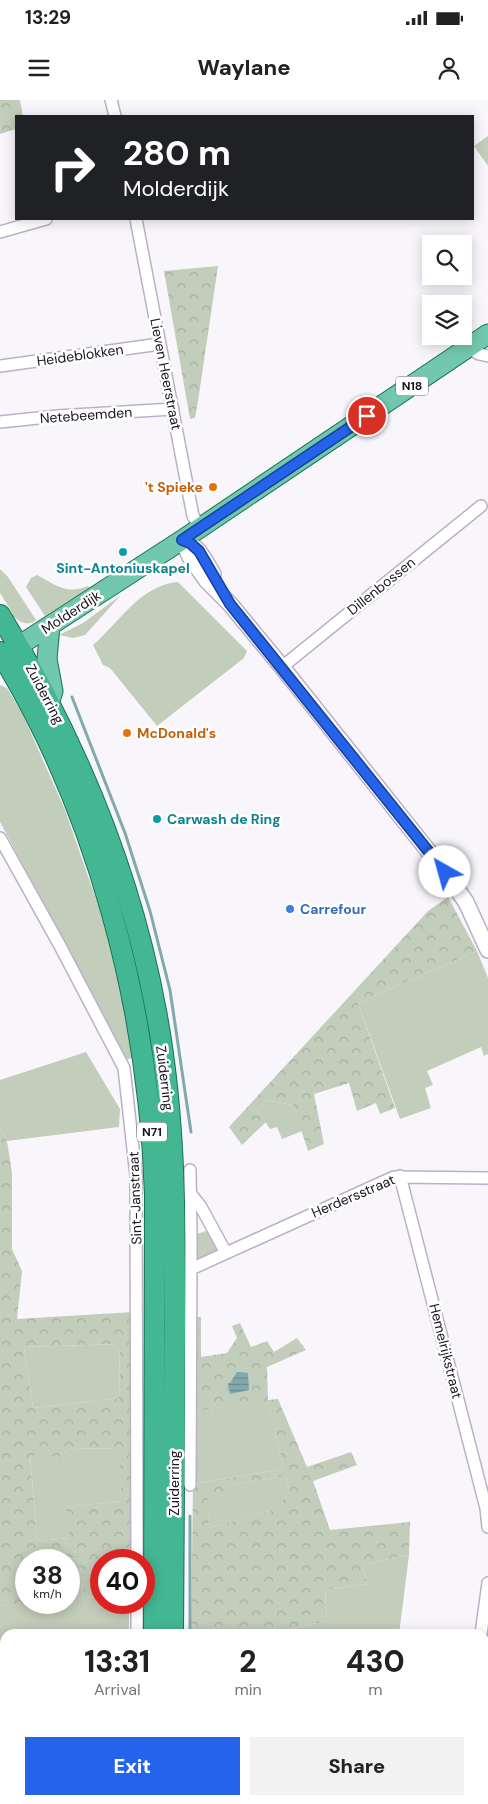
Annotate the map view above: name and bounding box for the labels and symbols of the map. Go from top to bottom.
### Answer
street label: Lieven Heerstraat [146,316,186,432]
street label: Heideblokken [35,340,125,370]
road number: N18 [396,376,428,396]
pin [346,395,388,437]
street label: Netebeemden [39,403,133,427]
place label: 't Spieke [145,478,203,496]
marker: 't Spieke [207,481,219,493]
marker: Sint-Antoniuskapel [117,546,129,558]
street label: Dillenbossen [343,553,419,619]
place label: Sint-Antoniuskapel [56,559,190,577]
street label: Molderdijk [38,586,104,638]
street label: Zuiderring [22,661,68,727]
place label: McDonald's [137,724,216,742]
marker: McDonald's [121,727,133,739]
place label: Carwash de Ring [167,810,281,828]
marker: Carwash de Ring [151,813,163,825]
position arrow [418,845,470,897]
place label: Carrefour [300,900,366,918]
marker: Carrefour [284,903,296,915]
street label: Zuiderring [152,1045,178,1112]
road number: N71 [137,1122,167,1142]
street label: Sint-Janstraat [124,1151,146,1245]
street label: Herdersstraat [308,1170,398,1222]
street label: Hemelrijkstraat [425,1301,467,1401]
street label: Zuiderring [165,1450,183,1516]
speed limit sign: 40 [90,1549,155,1614]

